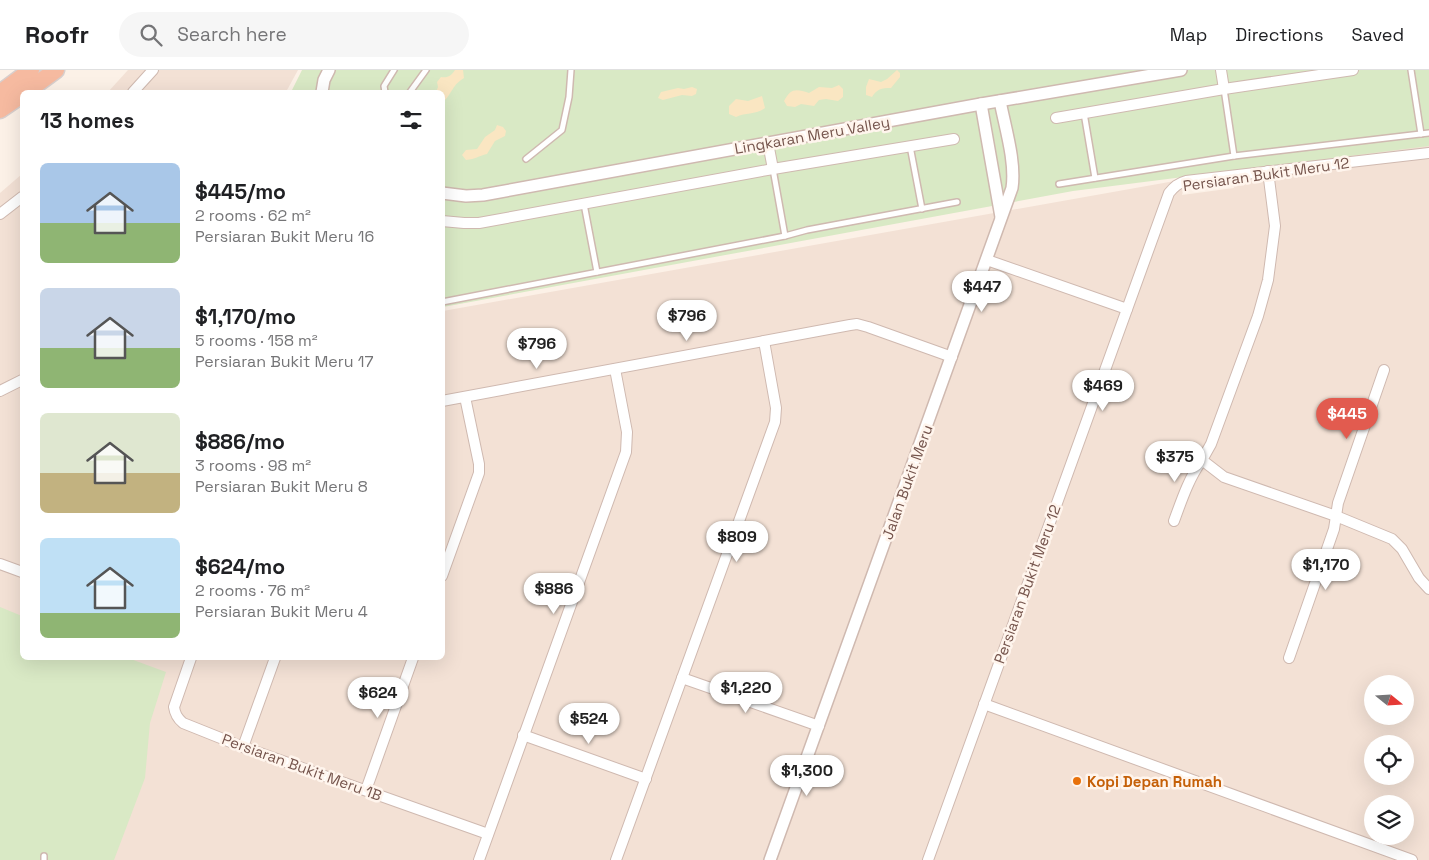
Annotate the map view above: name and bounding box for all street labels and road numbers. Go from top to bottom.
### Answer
street label: Lingkaran Meru Valley [733,112,891,158]
street label: Persiaran Bukit Meru 12 [1182,153,1350,195]
street label: Jalan Bukit Meru [877,422,937,542]
street label: Persiaran Bukit Meru 12 [989,502,1065,666]
street label: Persiaran Bukit Meru 1B [219,729,385,805]

